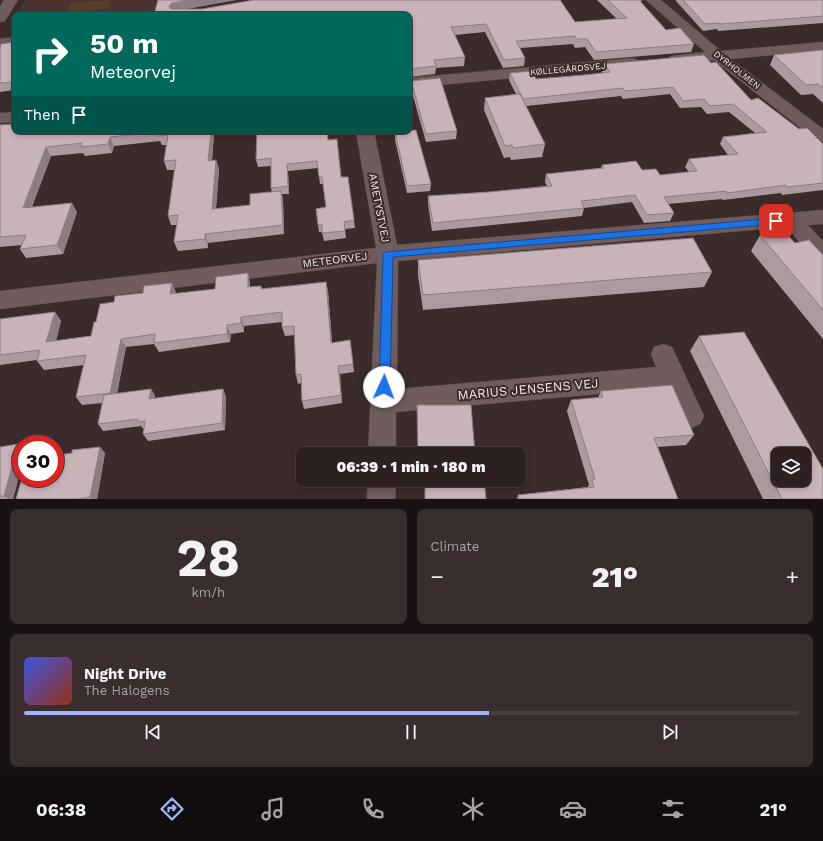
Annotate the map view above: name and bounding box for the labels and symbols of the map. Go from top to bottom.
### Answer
street label: DYRHOLMEN [712,49,762,91]
street label: KØLLEGÅRDSVEJ [530,60,606,77]
street label: AMETYSTVEJ [366,172,392,244]
pin [759,204,793,238]
street label: METEORVEJ [302,250,368,270]
position arrow [363,366,405,408]
street label: MARIUS JENSENS VEJ [457,375,599,403]
speed limit sign: 30 [12,435,64,487]

